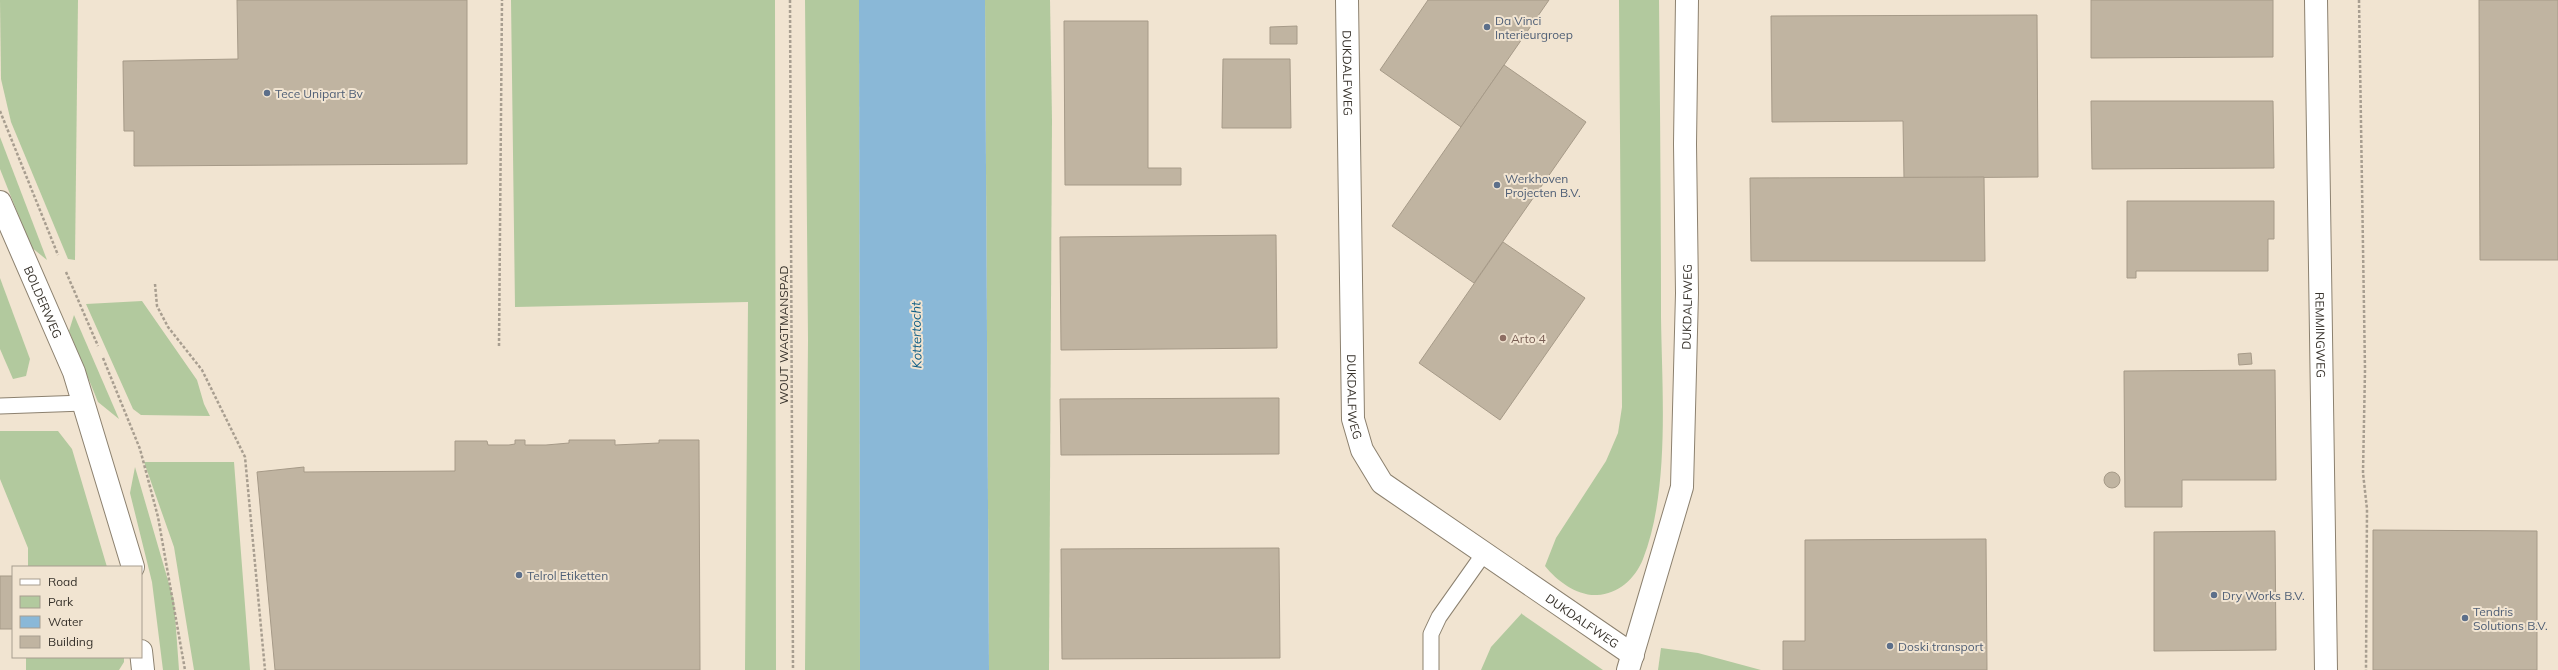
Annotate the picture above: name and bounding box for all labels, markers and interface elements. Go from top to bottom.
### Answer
place label: Da Vinci Interieurgroep [1495,13,1573,42]
marker: Da Vinci Interieurgroep [1482,22,1492,32]
street label: DUKDALFWEG [1340,30,1356,116]
place label: Tece Unipart Bv [275,86,364,101]
marker: Tece Unipart Bv [262,88,272,98]
place label: Werkhoven Projecten B.V. [1505,171,1581,200]
marker: Werkhoven Projecten B.V. [1492,180,1502,190]
street label: BOLDERWEG [21,263,66,340]
street label: DUKDALFWEG [1678,264,1695,350]
street label: WOUT WAGTMANSPAD [776,265,791,405]
street label: REMMINGWEG [2313,292,2329,378]
water label: Kottertocht [907,301,925,369]
place label: Arto 4 [1511,331,1546,346]
marker: Arto 4 [1498,333,1508,343]
street label: DUKDALFWEG [1345,354,1366,441]
legend [12,566,142,658]
place label: Telrol Etiketten [527,568,608,583]
marker: Telrol Etiketten [514,570,524,580]
text: Road [48,574,77,589]
place label: Dry Works B.V. [2222,588,2305,603]
street label: DUKDALFWEG [1543,590,1622,651]
marker: Dry Works B.V. [2209,590,2219,600]
text: Park [48,594,74,609]
place label: Tendris Solutions B.V. [2473,604,2548,633]
marker: Tendris Solutions B.V. [2460,613,2470,623]
text: Water [48,614,84,629]
text: Building [48,634,93,649]
place label: Doski transport [1898,639,1984,654]
marker: Doski transport [1885,641,1895,651]

